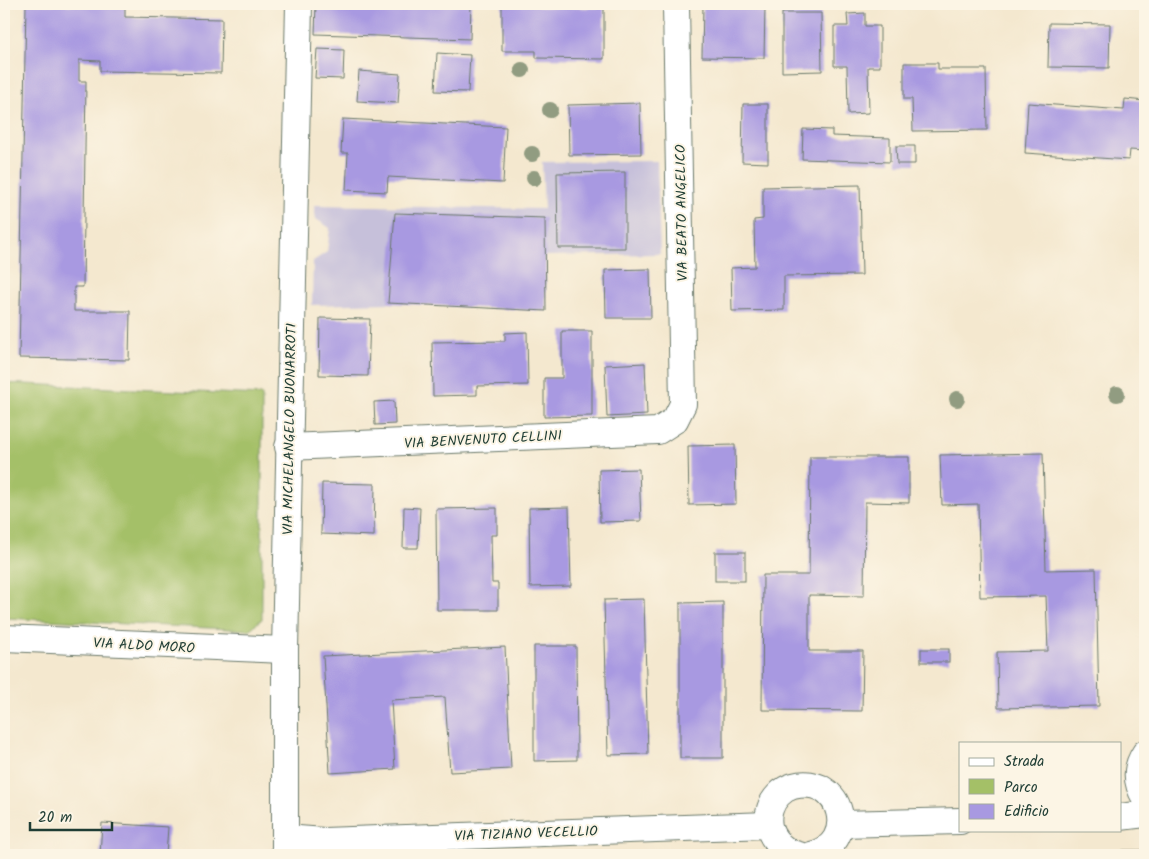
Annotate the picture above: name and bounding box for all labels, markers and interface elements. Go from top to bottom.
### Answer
street label: VIA BEATO ANGELICO [670,144,694,282]
street label: VIA MICHELANGELO BUONARROTI [277,323,303,535]
street label: VIA BENVENUTO CELLINI [404,425,562,455]
street label: VIA ALDO MORO [93,632,196,660]
legend [959,742,1122,832]
text: Strada [1004,750,1044,774]
text: Parco [1004,776,1038,800]
scale bar [30,799,112,831]
text: Edificio [1004,800,1049,824]
text: 20 m [38,806,72,830]
street label: VIA TIZIANO VECELLIO [454,820,598,847]

